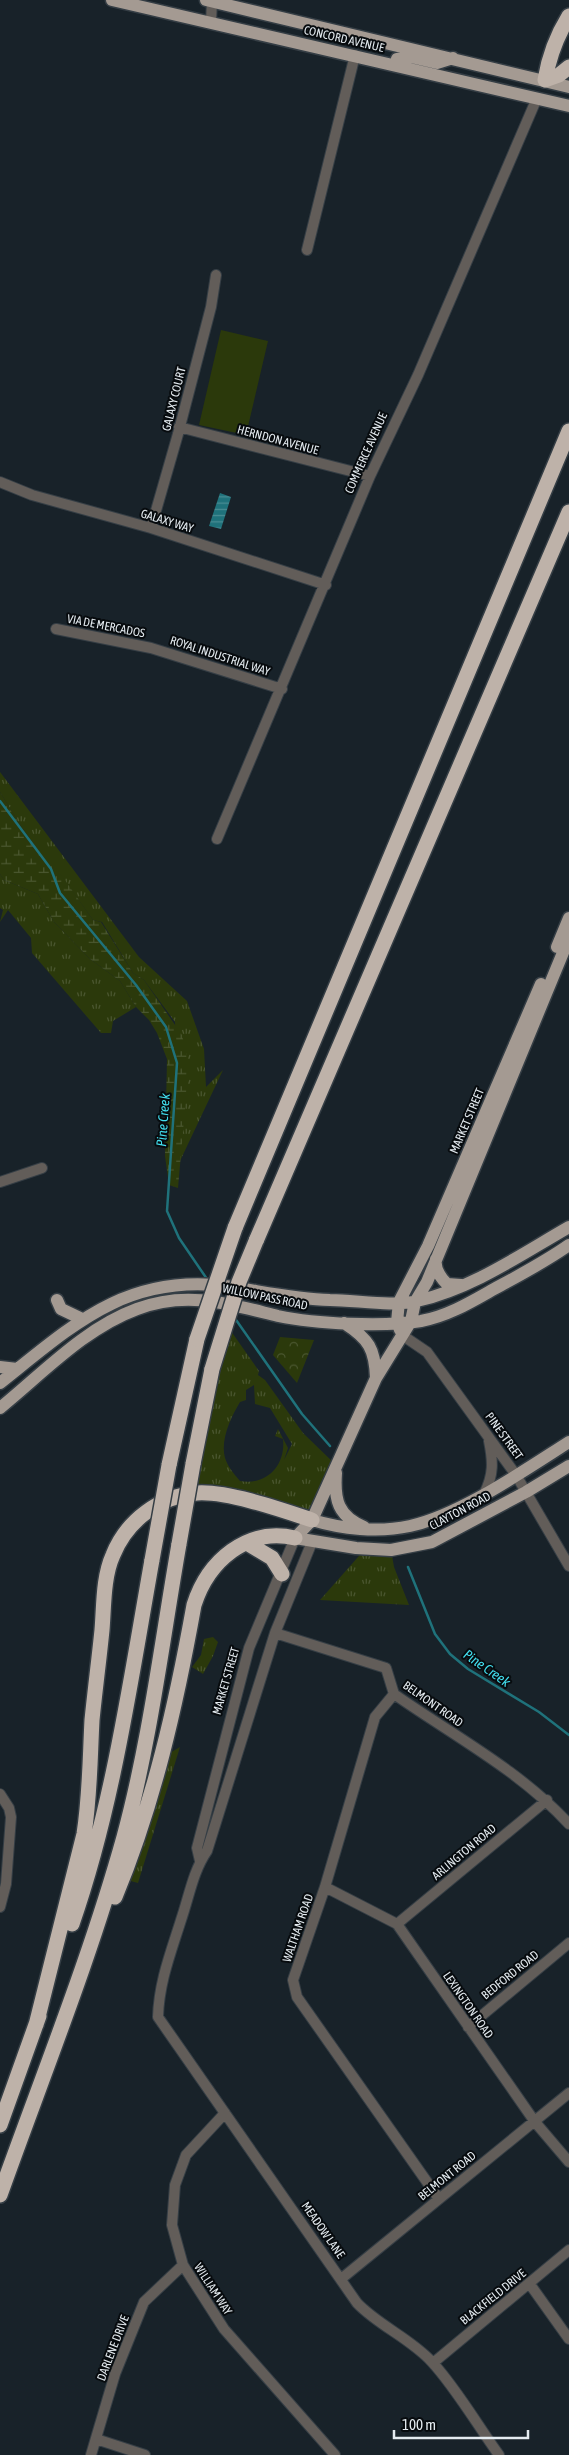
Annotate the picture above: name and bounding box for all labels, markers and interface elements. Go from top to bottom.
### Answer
street label: CONCORD AVENUE [303,23,385,55]
street label: GALAXY COURT [159,365,189,433]
street label: COMMERCE AVENUE [342,410,390,496]
street label: HERNDON AVENUE [236,422,320,458]
street label: GALAXY WAY [139,506,196,536]
street label: VIA DE MERCADOS [66,612,146,640]
street label: ROYAL INDUSTRIAL WAY [168,633,272,679]
street label: MARKET STREET [447,1086,487,1156]
water label: Pine Creek [153,1092,173,1147]
street label: WILLOW PASS ROAD [221,1281,309,1313]
street label: PINE STREET [482,1410,526,1463]
street label: CLAYTON ROAD [427,1489,493,1533]
street label: MARKET STREET [210,1645,243,1716]
water label: Pine Creek [461,1646,514,1690]
street label: BELMONT ROAD [400,1678,466,1730]
street label: ARLINGTON ROAD [429,1821,499,1883]
street label: WALTHAM ROAD [280,1892,316,1964]
street label: BEDFORD ROAD [479,1948,542,2002]
street label: LEXINGTON ROAD [440,1969,496,2041]
street label: BELMONT ROAD [415,2148,479,2203]
street label: MEADOW LANE [298,2199,348,2261]
street label: WILLIAM WAY [191,2261,235,2318]
street label: BLACKFIELD DRIVE [457,2266,529,2328]
street label: DARLENE DRIVE [94,2313,132,2383]
scale bar [394,2408,528,2440]
text: 100 m [402,2416,436,2433]

